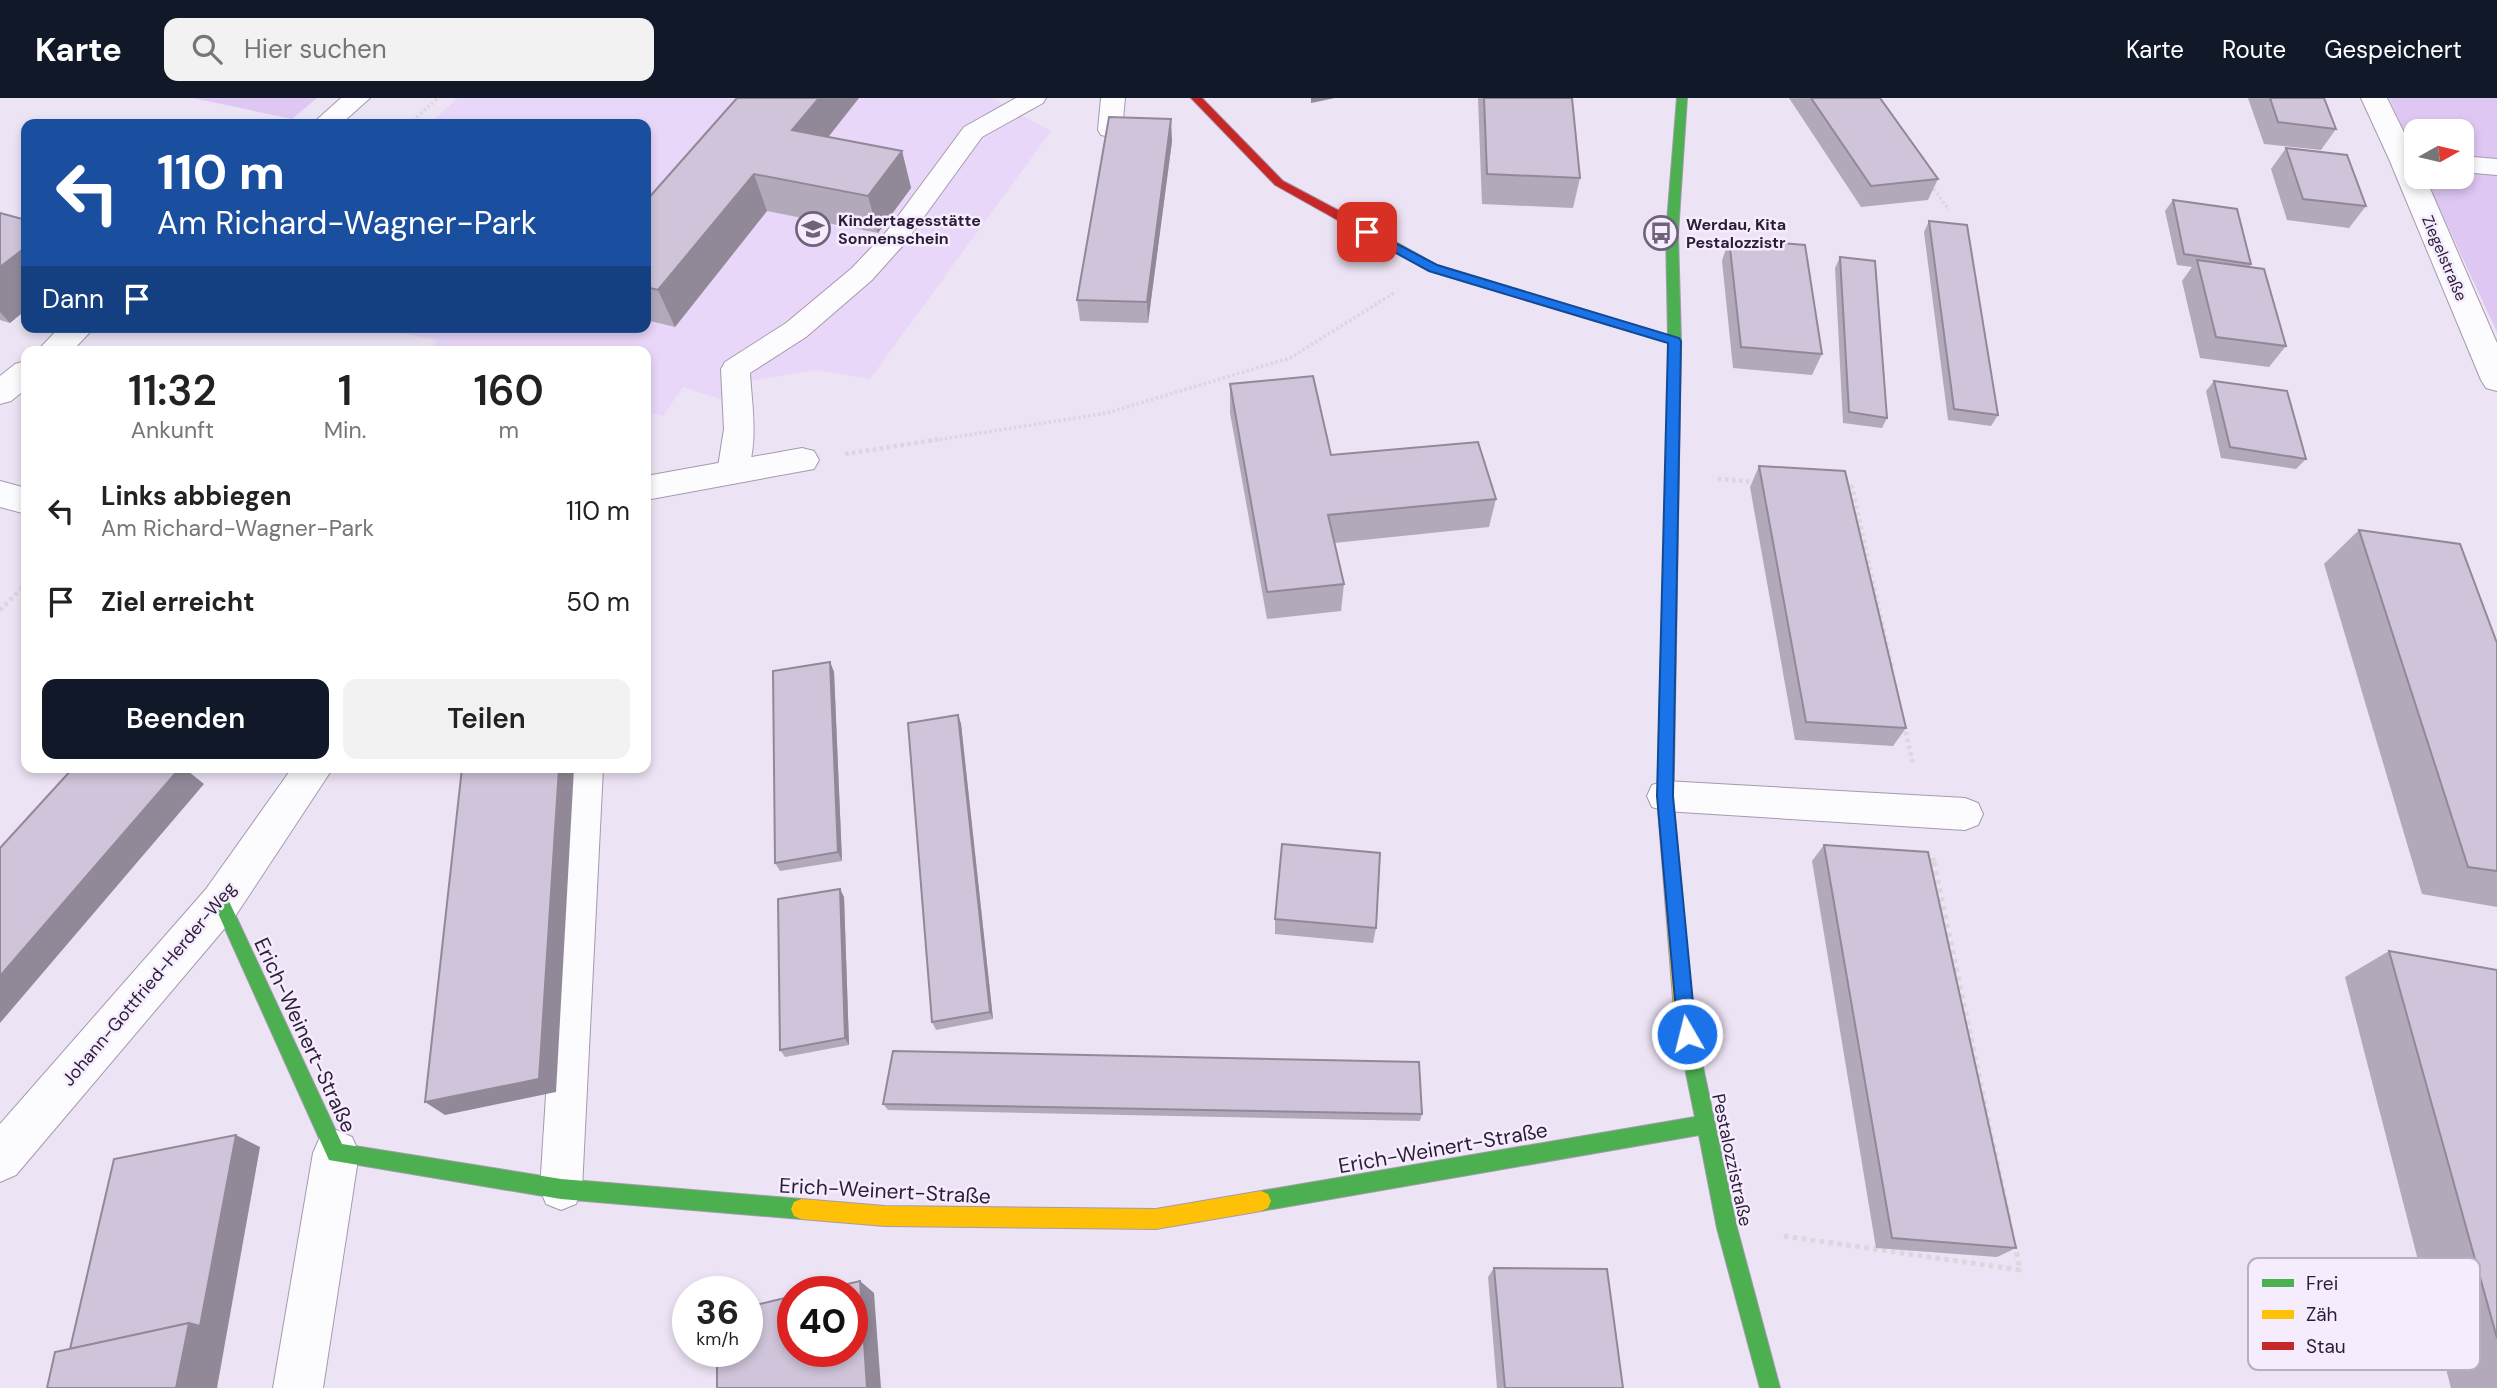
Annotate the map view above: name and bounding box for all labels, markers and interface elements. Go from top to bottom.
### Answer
search box [164,18,654,81]
text: Karte [35,28,122,71]
icon: search [188,30,226,68]
text: Hier suchen [244,32,387,66]
text: Karte [2126,34,2184,65]
text: Route [2222,34,2286,65]
text: Gespeichert [2324,34,2462,65]
north arrow [2404,119,2474,189]
map controls [2404,119,2474,189]
text: 110 m [157,140,285,204]
icon: left [42,147,133,238]
text: Am Richard-Wagner-Park [157,202,537,244]
pin [1337,202,1397,262]
school or university icon: Kindertagesstätte Sonnenschein [794,210,832,248]
place label: Kindertagesstätte Sonnenschein [838,210,981,249]
street label: Ziegelstraße [2417,212,2472,304]
icon: arrive [1348,213,1386,251]
bus stop icon: Werdau, Kita Pestalozzistr [1642,214,1680,252]
place label: Werdau, Kita Pestalozzistr [1686,214,1786,253]
icon: arrive [118,280,156,318]
text: Dann [42,282,104,316]
text: 11:32 [128,363,217,418]
text: 1 [338,363,352,418]
text: 160 [473,363,544,418]
text: Ankunft [131,415,214,445]
text: Min. [324,415,366,445]
text: m [498,415,519,445]
text: Links abbiegen [101,479,291,513]
icon: left [42,492,80,530]
text: 110 m [566,494,630,528]
text: Am Richard-Wagner-Park [101,513,374,543]
icon: arrive [42,583,80,621]
text: Ziel erreicht [101,585,254,619]
text: 50 m [566,585,630,619]
button: Beenden [42,679,329,759]
button: Teilen [343,679,630,759]
street label: Johann-Gottfried-Herder-Weg [56,877,242,1091]
street label: Erich-Weinert-Straße [248,933,363,1137]
position arrow [1650,997,1724,1071]
street label: Pestalozzistraße [1706,1091,1758,1229]
street label: Erich-Weinert-Straße [1336,1116,1550,1180]
street label: Erich-Weinert-Straße [778,1171,992,1211]
legend [2248,1258,2480,1370]
text: Frei [2306,1271,2338,1296]
speed limit sign: 40 [777,1276,868,1367]
text: 36 [696,1289,739,1335]
text: Zäh [2306,1302,2338,1327]
text: km/h [696,1327,739,1351]
text: Stau [2306,1334,2346,1359]

